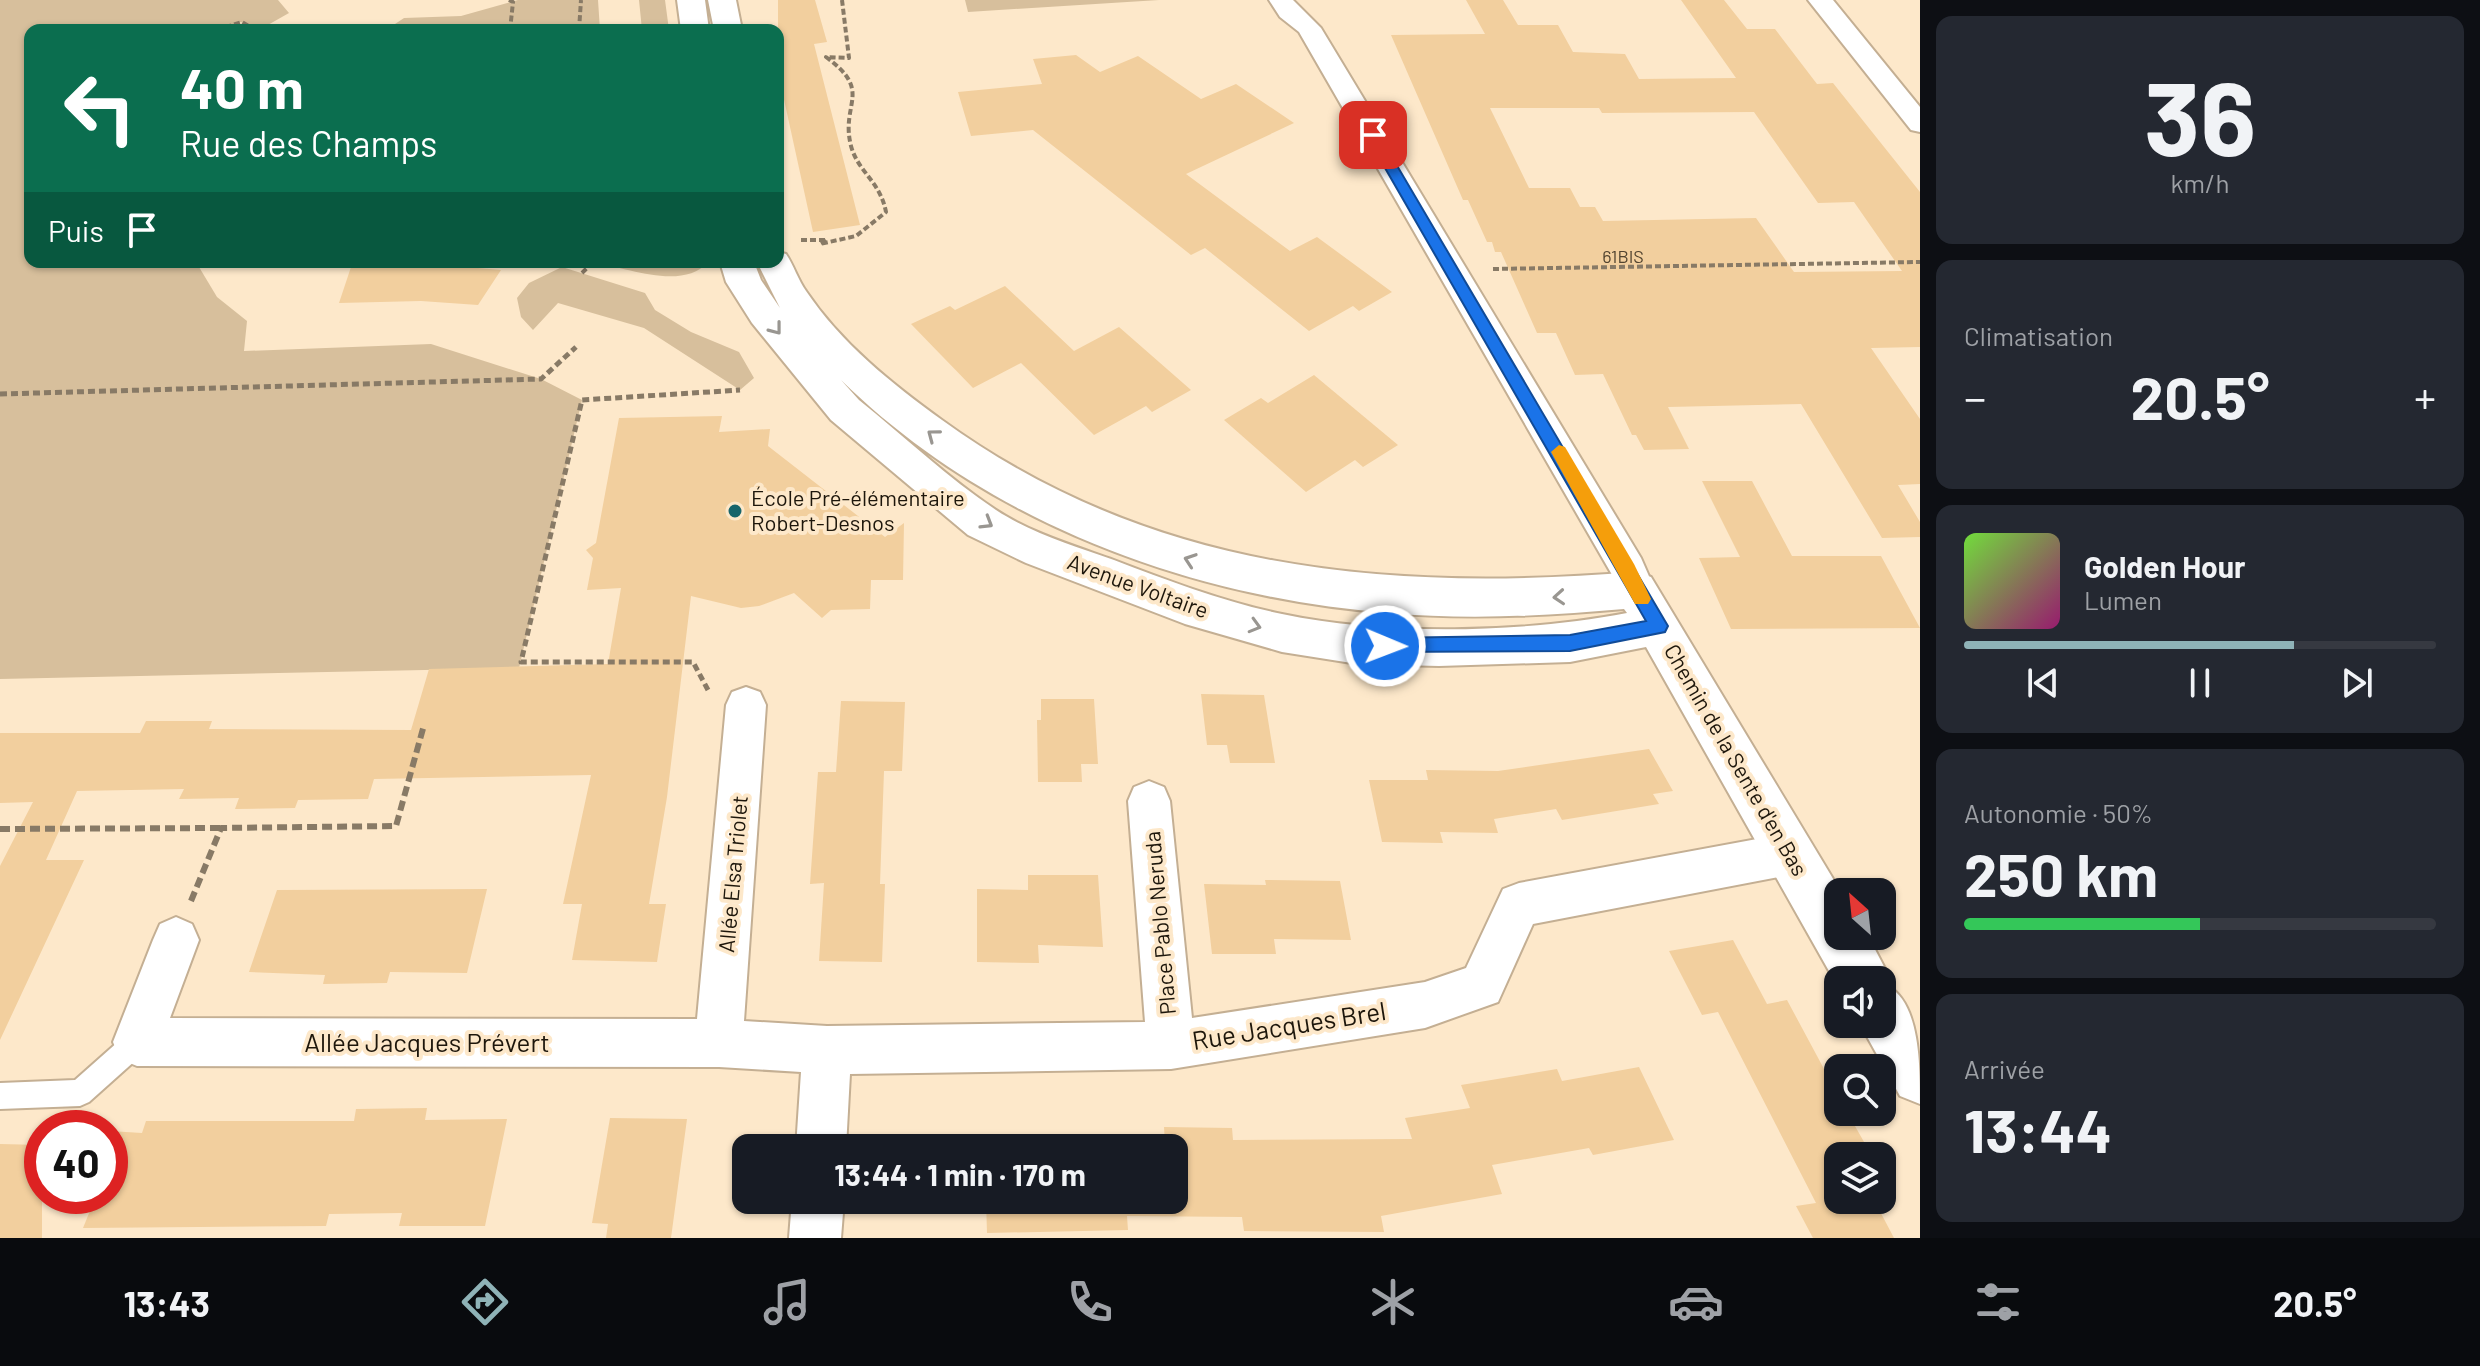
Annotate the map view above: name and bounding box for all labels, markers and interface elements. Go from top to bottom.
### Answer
text: 36 [2144,52,2256,177]
text: 40 m [180,53,304,120]
icon: left [48,56,152,160]
pin [1339,101,1407,169]
icon: arrive [1351,113,1395,157]
text: Rue des Champs [180,121,437,164]
text: km/h [2171,167,2229,198]
icon: arrive [120,208,164,252]
text: Puis [48,212,104,248]
house number: 61BIS [1602,245,1644,267]
one-way arrow [767,320,781,335]
text: Climatisation [1964,320,2113,351]
text: 20.5° [2131,360,2269,432]
text: − [1964,370,1986,423]
text: + [2414,370,2436,423]
one-way arrow [927,430,942,444]
place label: École Pré-élémentaire Robert-Desnos [751,484,965,535]
marker: École Pré-élémentaire Robert-Desnos [726,502,744,520]
one-way arrow [978,513,992,528]
street label: Avenue Voltaire [1064,548,1212,623]
text: Golden Hour [2084,548,2246,584]
one-way arrow [1184,553,1198,570]
text: Lumen [2084,584,2162,615]
one-way arrow [1552,588,1565,605]
position arrow [1343,604,1427,688]
one-way arrow [1247,616,1261,633]
street label: Chemin de la Sente d'en Bas [1660,639,1814,880]
icon: previous [2021,661,2065,705]
icon: pause [2178,661,2222,705]
icon: next [2335,661,2379,705]
street label: Allée Elsa Triolet [712,794,752,954]
text: Autonomie · 50% [1964,797,2153,828]
street label: Place Pablo Neruda [1138,830,1180,1016]
text: 250 km [1964,837,2158,909]
north arrow [1824,878,1896,950]
map controls [1824,878,1896,1214]
button: sound [1824,966,1896,1038]
street label: Rue Jacques Brel [1190,994,1388,1055]
street label: Allée Jacques Prévert [304,1026,550,1057]
text: Arrivée [1964,1053,2045,1084]
button: search [1824,1054,1896,1126]
text: 13:44 [1964,1093,2112,1165]
speed limit sign: 40 [24,1110,128,1214]
button: layers [1824,1142,1896,1214]
text: 13:44 · 1 min · 170 m [834,1156,1086,1192]
icon: directions [457,1274,513,1330]
icon: music [759,1274,815,1330]
icon: phone [1062,1274,1118,1330]
icon: climate [1365,1274,1421,1330]
icon: car [1668,1274,1724,1330]
icon: filters [1970,1274,2026,1330]
text: 13:43 [123,1281,210,1324]
text: 20.5° [2273,1281,2357,1324]

